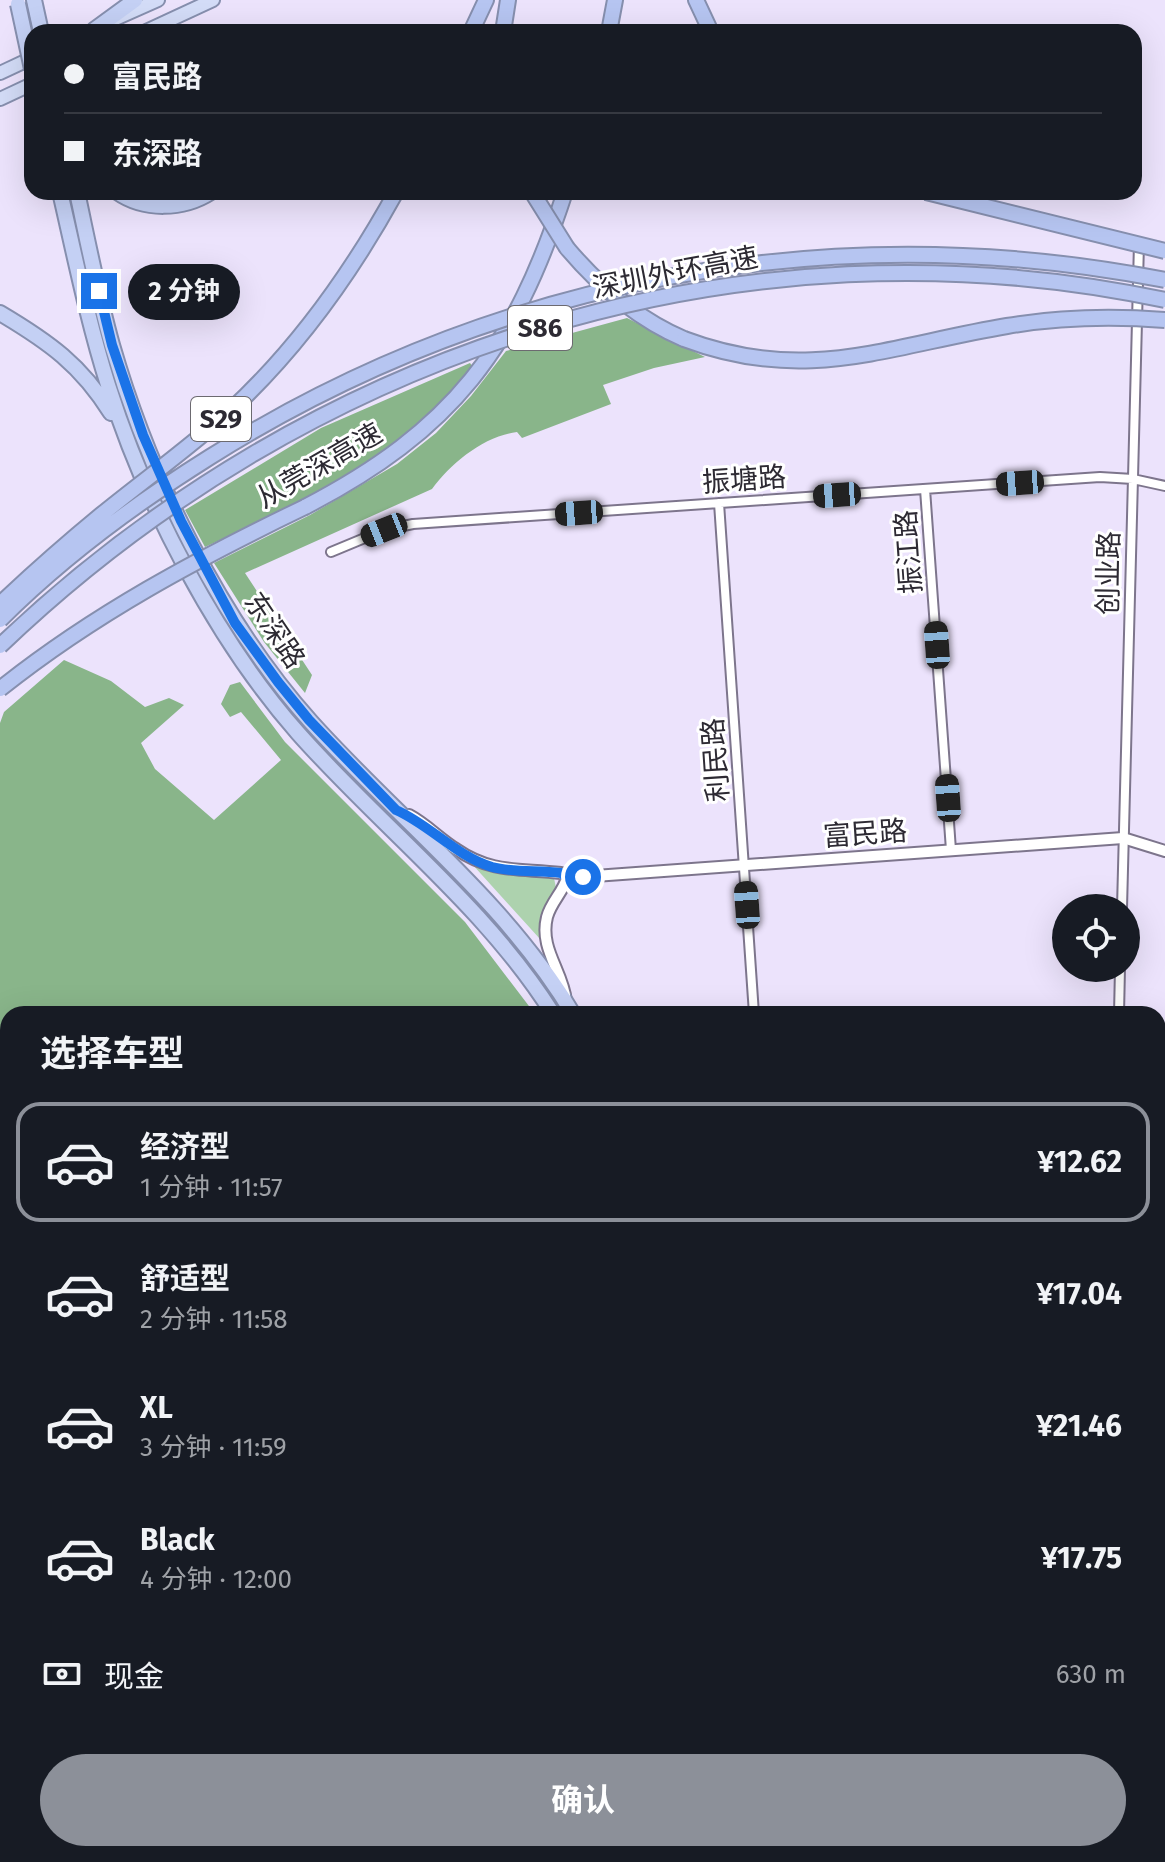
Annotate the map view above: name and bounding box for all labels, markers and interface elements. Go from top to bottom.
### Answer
text: 富民路 [112,59,202,95]
text: 东深路 [112,136,202,172]
street label: 深圳外环高速 [589,240,761,305]
callout: 2 分钟 [127,263,239,319]
route end [81,273,117,309]
text: 2 分钟 [148,276,220,307]
road number: S86 [508,306,572,350]
road number: S29 [191,397,251,441]
street label: 从莞深高速 [250,416,388,515]
street label: 振塘路 [701,460,787,499]
car [995,469,1045,497]
car [812,481,862,509]
car [554,499,604,527]
street label: 振江路 [889,509,928,595]
car [357,510,411,550]
street label: 创业路 [1091,531,1126,615]
street label: 东深路 [237,586,312,674]
car [923,620,951,670]
street label: 利民路 [696,717,735,803]
car [934,773,962,823]
street label: 富民路 [822,814,908,853]
route start [565,859,601,895]
car [733,880,761,930]
map controls [1052,894,1140,982]
button: locate [1052,894,1140,982]
text: 选择车型 [40,1032,184,1076]
icon: car [44,1126,116,1198]
text: 经济型 [140,1129,230,1165]
text: ¥12.62 [1038,1144,1122,1180]
text: 1 分钟 · 11:57 [140,1172,283,1203]
icon: car [44,1258,116,1330]
text: 舒适型 [140,1261,230,1297]
text: ¥17.04 [1037,1276,1122,1312]
text: 2 分钟 · 11:58 [140,1304,288,1335]
icon: car [44,1390,116,1462]
text: XL [140,1390,173,1426]
text: ¥21.46 [1036,1408,1122,1444]
text: 3 分钟 · 11:59 [140,1432,287,1463]
icon: car [44,1522,116,1594]
text: Black [140,1522,215,1558]
text: ¥17.75 [1041,1540,1122,1576]
text: 4 分钟 · 12:00 [140,1564,292,1595]
icon: cash [40,1652,84,1696]
text: 现金 [104,1659,164,1695]
text: 630 m [1056,1659,1126,1690]
button: 确认 [40,1754,1126,1846]

